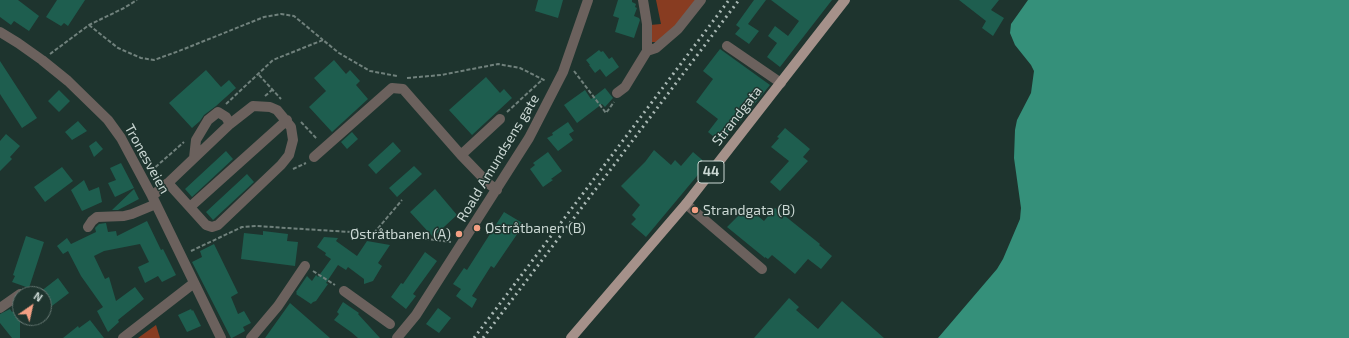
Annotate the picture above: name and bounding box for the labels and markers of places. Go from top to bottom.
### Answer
place label: Strandgata (B) [703,202,795,218]
marker: Strandgata (B) [690,205,700,215]
place label: Østråtbanen (B) [485,220,586,236]
marker: Østråtbanen (B) [472,223,482,233]
place label: Østråtbanen (A) [350,226,451,242]
marker: Østråtbanen (A) [454,229,464,239]

